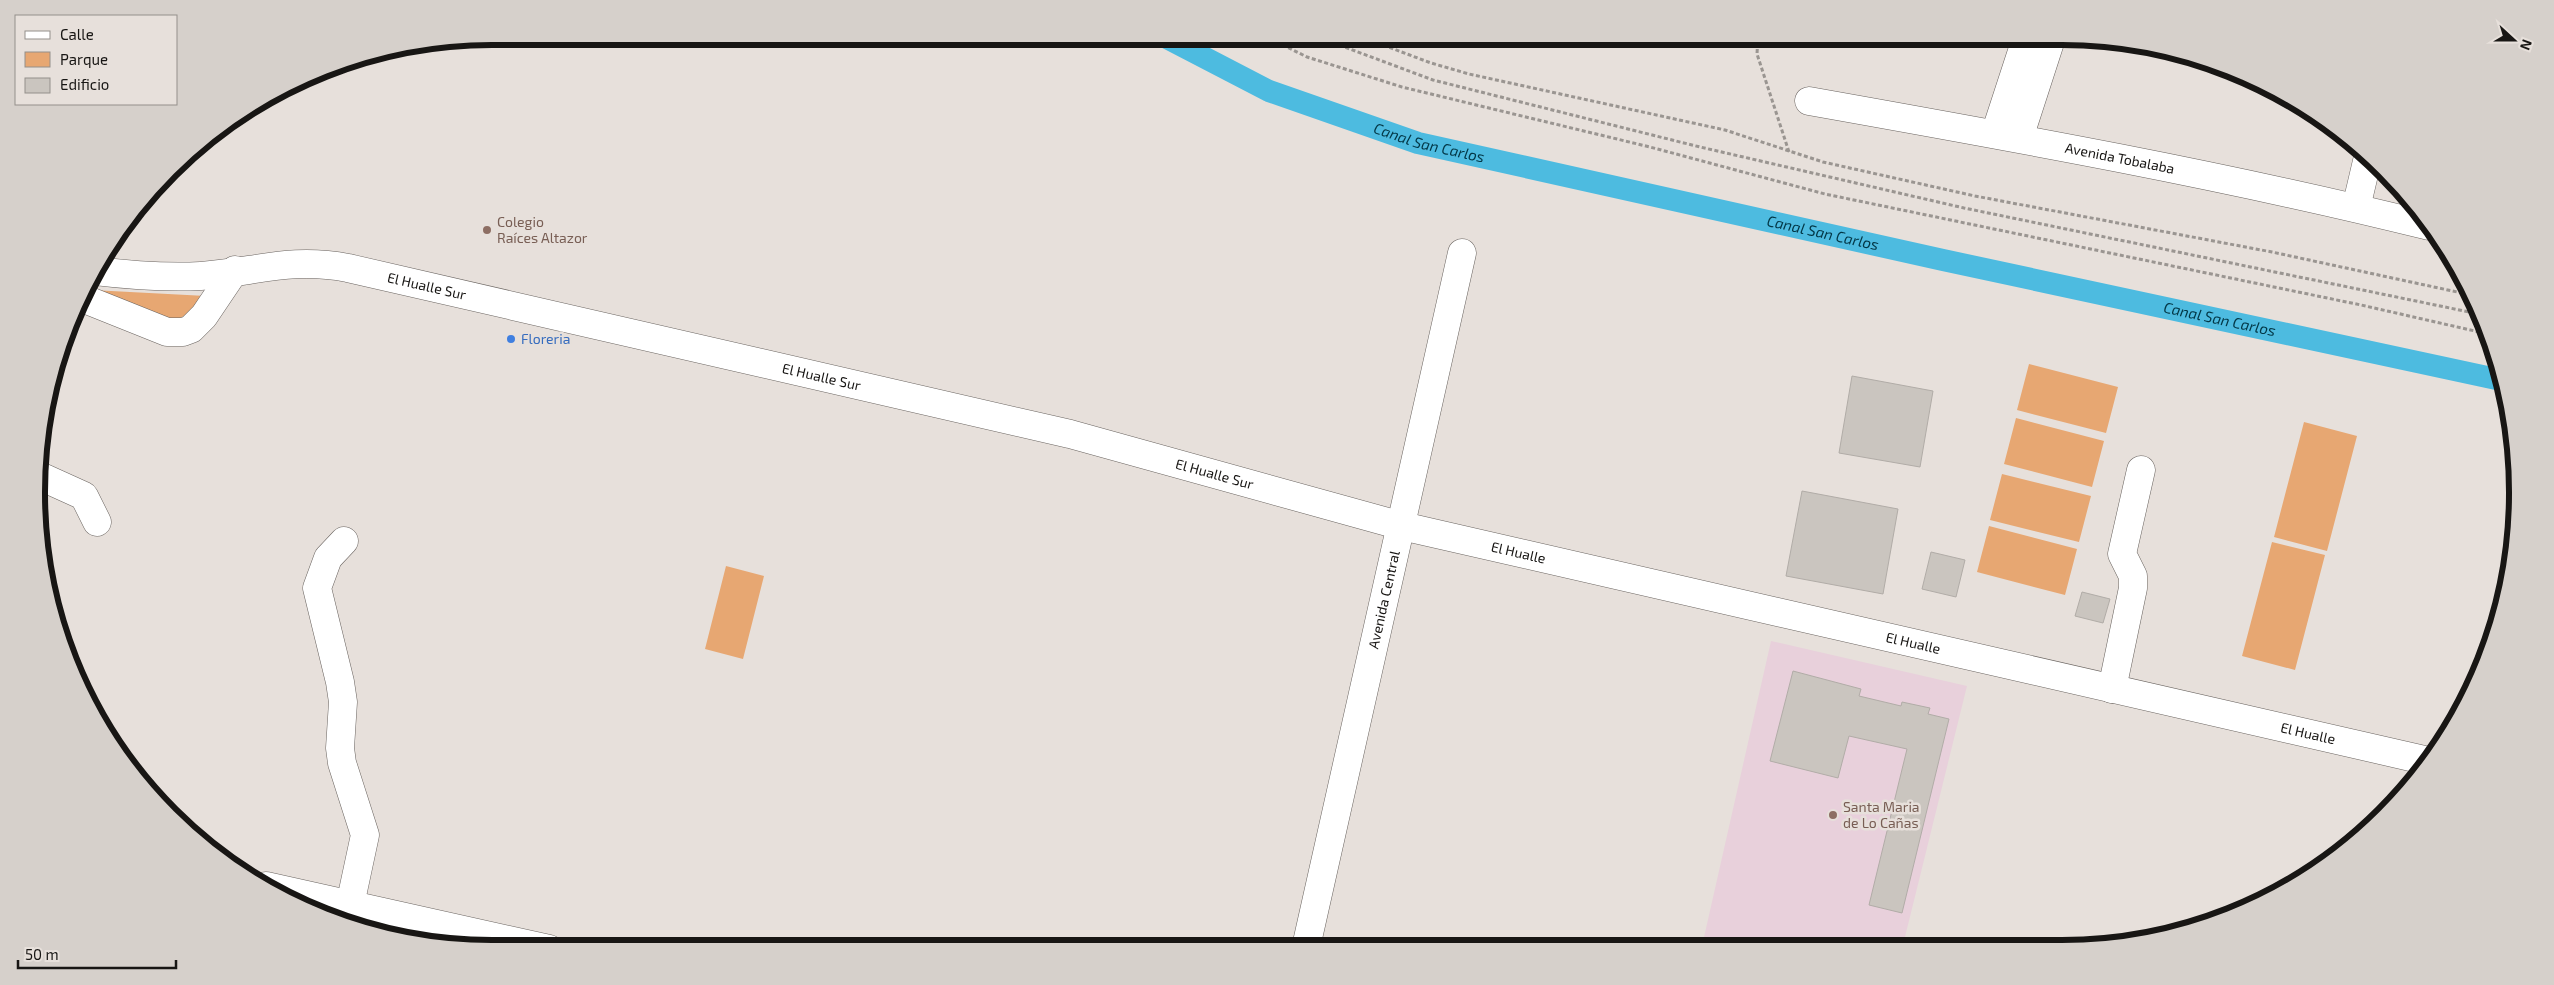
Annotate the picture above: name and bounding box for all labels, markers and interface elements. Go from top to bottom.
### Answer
legend [15,15,178,105]
north arrow [2489,15,2539,65]
text: Calle [60,25,94,43]
text: N [2517,37,2536,53]
text: Parque [60,50,108,68]
text: Edificio [60,75,109,93]
water label: Canal San Carlos [1372,118,1487,166]
street label: Avenida Tobalaba [2064,139,2176,177]
water label: Canal San Carlos [1765,211,1881,254]
place label: Colegio Raíces Altazor [497,213,588,246]
marker: Colegio Raíces Altazor [481,224,493,236]
street label: El Hualle Sur [386,268,468,303]
water label: Canal San Carlos [2162,298,2278,339]
place label: Floreria [521,330,570,347]
marker: Floreria [505,333,517,345]
street label: El Hualle Sur [781,359,863,394]
street label: El Hualle Sur [1174,455,1256,493]
street label: El Hualle [1489,538,1548,567]
street label: Avenida Central [1364,548,1403,650]
street label: El Hualle [1884,628,1942,657]
street label: El Hualle [2279,718,2337,747]
place label: Santa Maria de Lo Cañas [1843,798,1920,831]
marker: Santa Maria de Lo Cañas [1827,809,1839,821]
scale bar [18,938,175,970]
text: 50 m [25,945,59,963]

